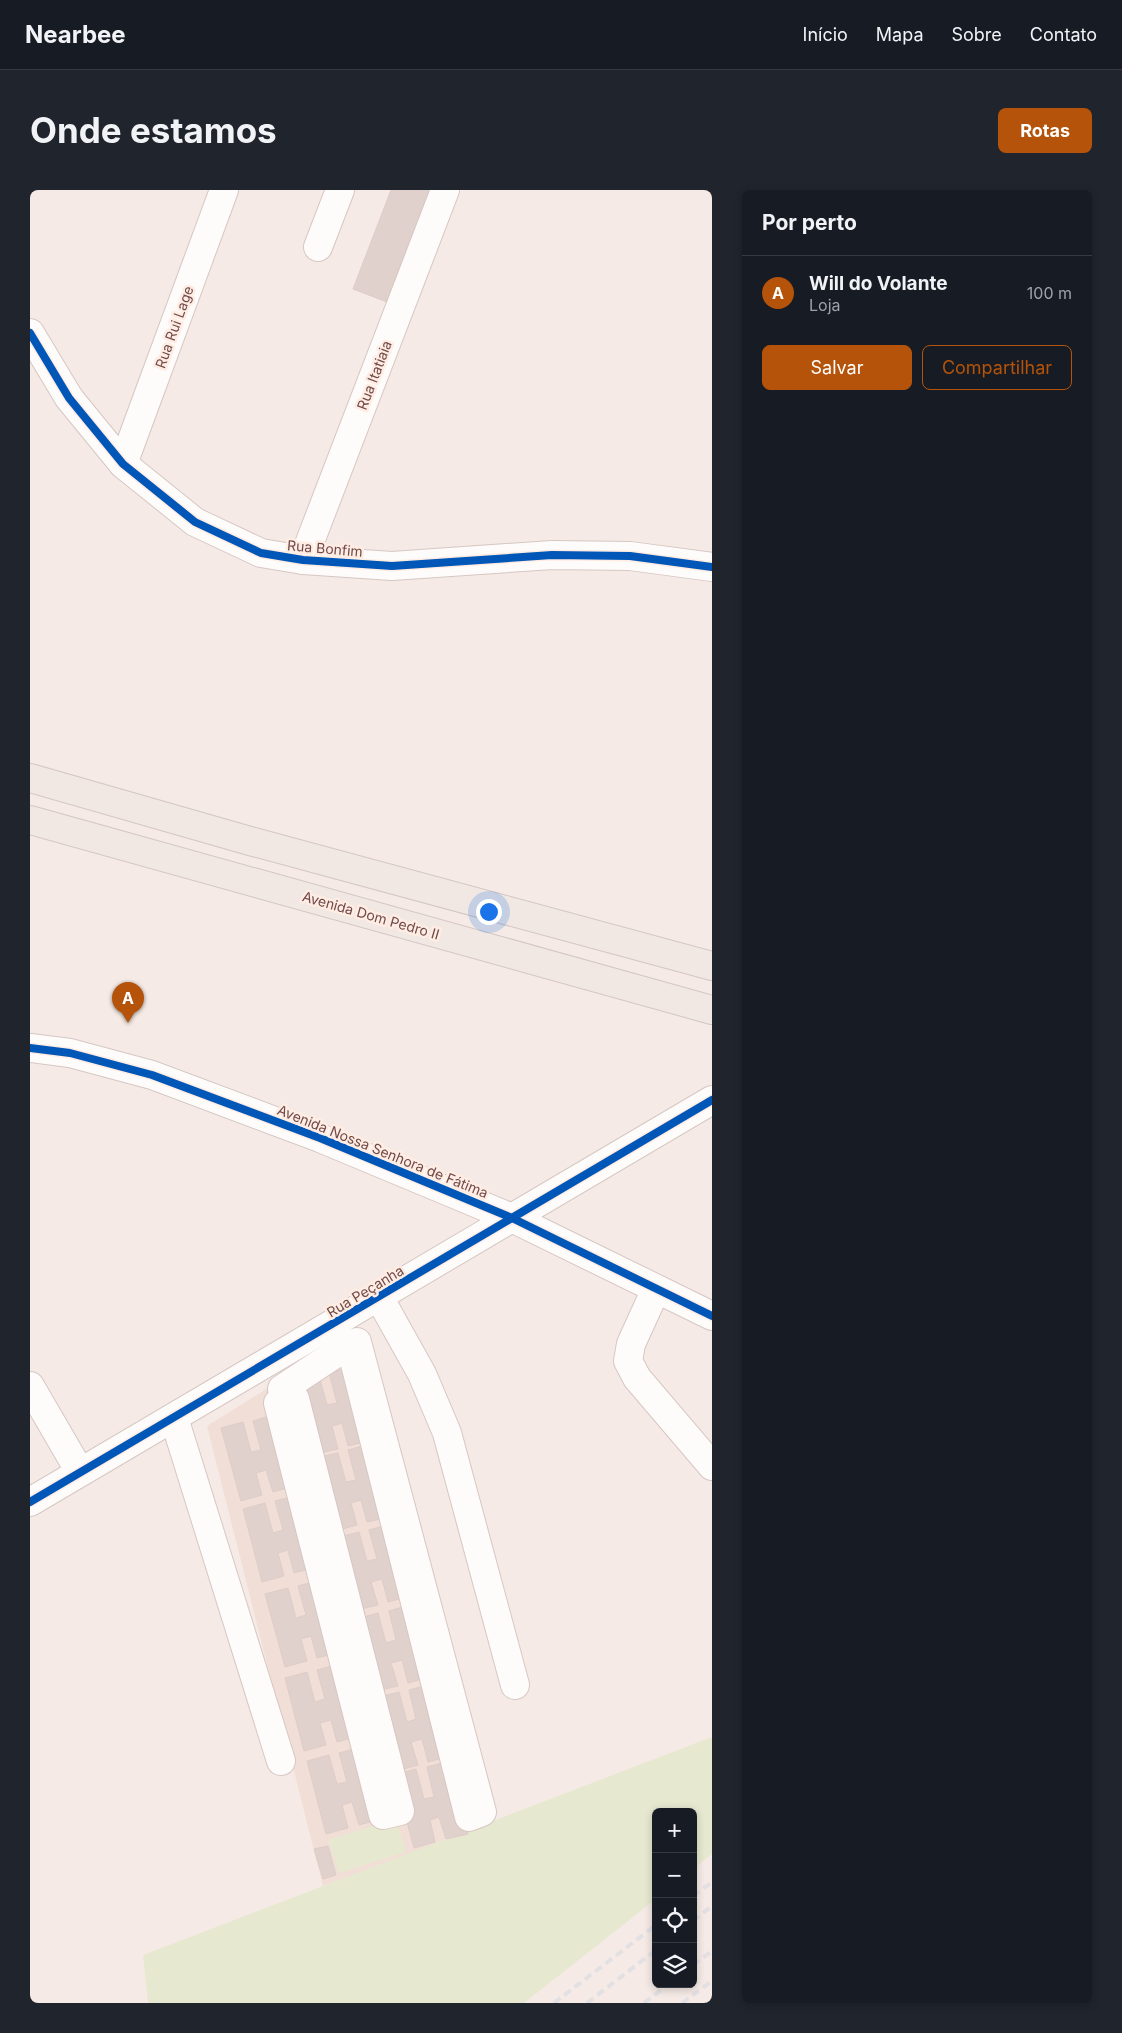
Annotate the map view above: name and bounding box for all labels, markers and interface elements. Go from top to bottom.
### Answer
text: Nearbee [25,20,126,49]
text: Início [803,24,848,45]
text: Mapa [876,24,923,45]
text: Sobre [951,24,1002,45]
text: Contato [1030,24,1097,45]
button: Rotas [998,108,1092,153]
text: Onde estamos [30,109,277,151]
text: Por perto [762,210,857,235]
text: Will do Volante [809,272,948,295]
text: A [772,283,784,303]
text: 100 m [1027,283,1072,303]
street label: Rua Rui Lage [151,284,197,370]
text: Loja [809,295,841,315]
street label: Rua Itatiaia [353,338,395,412]
button: Salvar [762,345,912,390]
button: Compartilhar [922,345,1072,390]
street label: Rua Bonfim [287,536,363,560]
street label: Avenida Dom Pedro II [301,887,441,943]
your location [476,899,502,925]
pin: A [112,982,144,1023]
street label: Avenida Nossa Senhora de Fátima [275,1101,491,1201]
street label: Rua Peçanha [324,1261,406,1321]
map controls [652,1808,697,1988]
button: + [652,1808,697,1853]
button: − [652,1853,697,1898]
button: locate [652,1898,697,1943]
button: layers [652,1943,697,1988]

